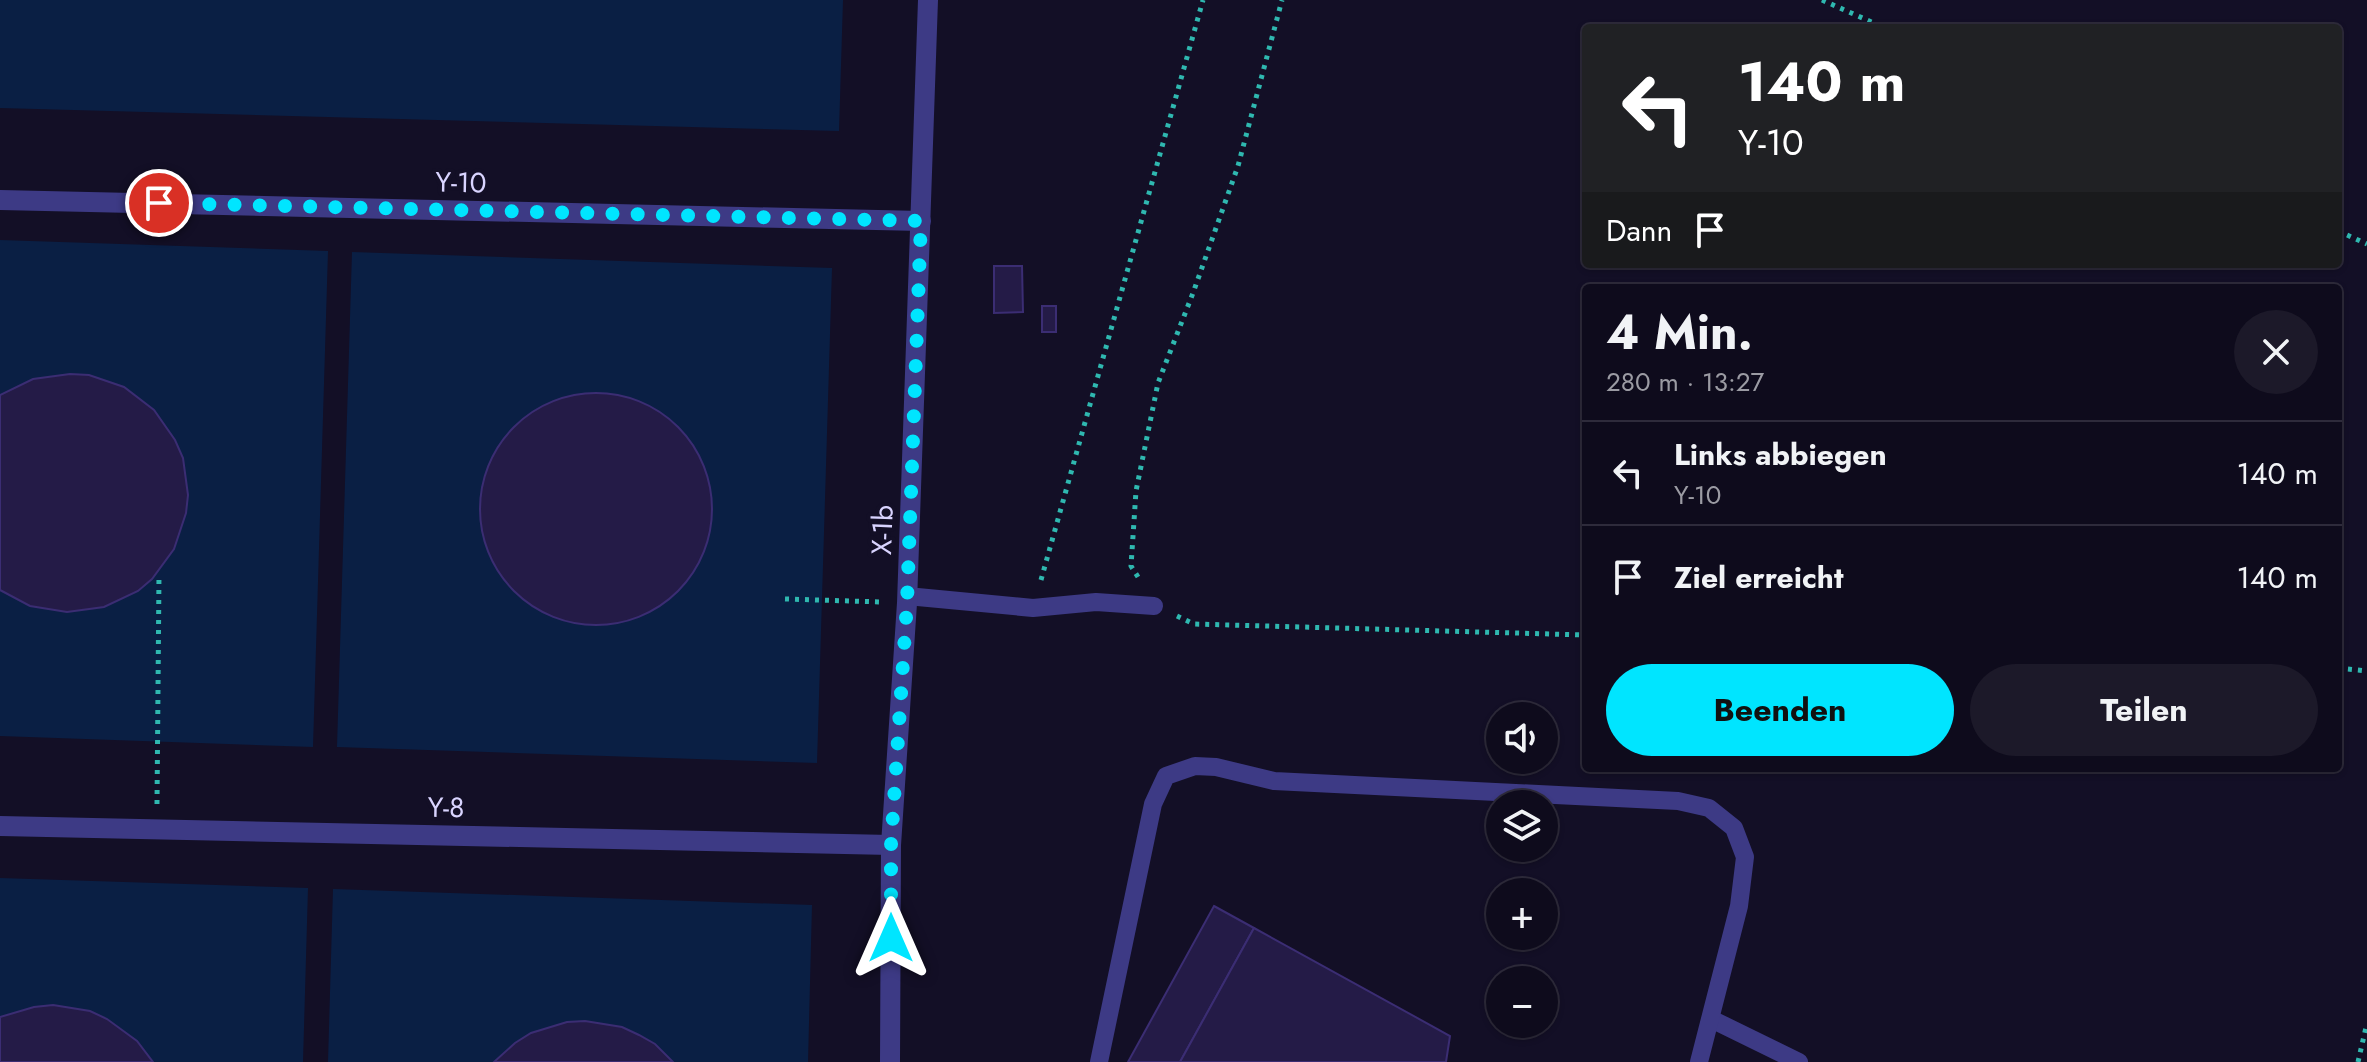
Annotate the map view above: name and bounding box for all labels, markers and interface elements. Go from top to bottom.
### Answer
text: 140 m [1738,41,1905,122]
icon: left [1606,56,1710,160]
text: Y-10 [1738,116,1804,168]
street label: Y-10 [435,162,487,203]
pin [125,169,193,237]
icon: arrive [137,181,181,225]
icon: arrive [1688,208,1732,252]
text: Dann [1606,209,1672,252]
text: 4 Min. [1606,298,1753,367]
button: close [2234,310,2318,394]
text: 280 m · 13:27 [1606,363,1764,401]
text: Links abbiegen [1674,433,1887,476]
icon: left [1606,451,1650,495]
text: 140 m [2237,452,2318,495]
text: Y-10 [1674,476,1721,514]
street label: X-1b [861,504,904,556]
icon: arrive [1606,555,1650,599]
text: Ziel erreicht [1674,556,1843,599]
text: 140 m [2237,556,2318,599]
button: Beenden [1606,664,1954,756]
button: Teilen [1970,664,2318,756]
map controls [1486,702,1558,1038]
button: sound [1486,702,1558,774]
street label: Y-8 [427,787,465,828]
button: layers [1486,790,1558,862]
button: + [1486,878,1558,950]
position arrow [849,896,933,980]
button: − [1486,966,1558,1038]

